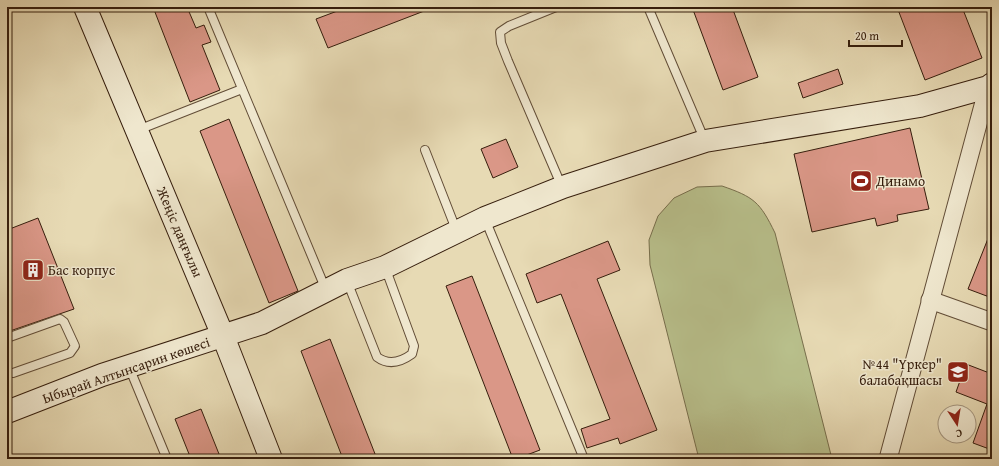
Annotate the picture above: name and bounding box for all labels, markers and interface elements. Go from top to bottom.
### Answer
scale bar [849,22,902,48]
text: 20 m [855,27,879,44]
sports icon: Динамо [848,168,874,194]
place label: Динамо [875,171,925,191]
street label: Жеңіс даңғылы [152,183,208,280]
building icon: Бас корпус [20,257,46,283]
place label: Бас корпус [48,260,115,280]
street label: Ыбырай Алтынсарин көшесі [40,332,213,408]
place label: №44 "Үркер" балабақшасы [859,354,942,390]
school or university icon: №44 "Үркер" балабақшасы [945,359,971,385]
north arrow [937,404,977,444]
text: С [954,425,964,442]

